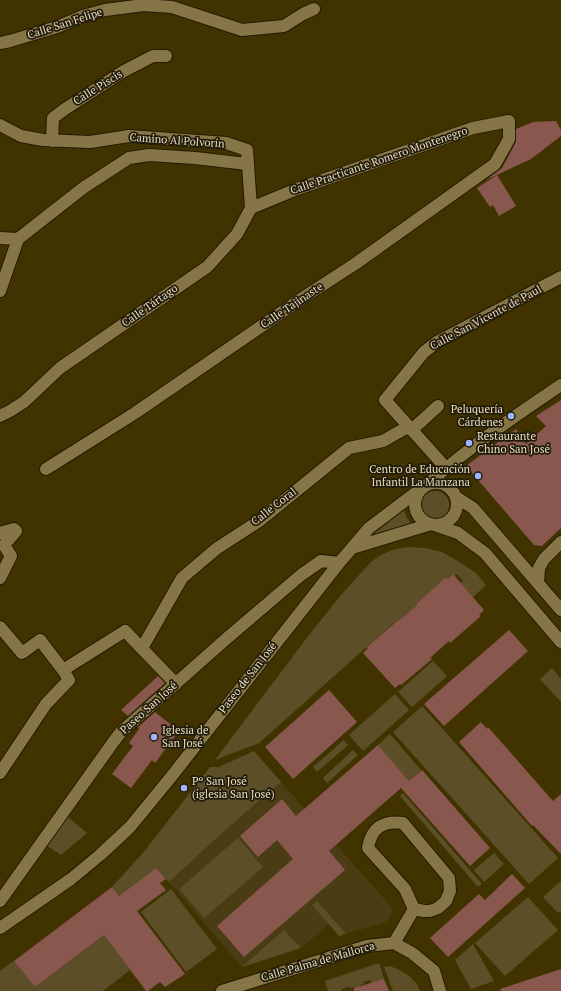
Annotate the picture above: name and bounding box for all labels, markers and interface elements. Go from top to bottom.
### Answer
street label: Calle San Felipe [26,6,104,42]
street label: Calle Piscis [71,68,125,108]
street label: Calle Practicante Romero Montenegro [289,124,469,198]
street label: Camino Al Polvorín [129,131,225,151]
street label: Calle Tajinaste [258,280,326,332]
street label: Calle Tártago [120,282,180,330]
street label: Calle San Vicente de Paul [428,283,544,353]
place label: Peluquería Cárdenes [451,403,503,429]
marker: Peluquería Cárdenes [506,411,516,421]
place label: Restaurante Chino San José [477,430,550,456]
marker: Restaurante Chino San José [464,438,474,448]
place label: Centro de Educación Infantil La Manzana [369,463,470,489]
marker: Centro de Educación Infantil La Manzana [473,471,483,481]
street label: Calle Coral [249,485,299,529]
street label: Paseo de San José [216,640,280,716]
street label: Paseo San José [118,679,180,737]
place label: Iglesia de San José [162,724,208,750]
marker: Iglesia de San José [149,732,159,742]
place label: Pº San José (iglesia San José) [192,775,275,801]
marker: Pº San José (iglesia San José) [179,783,189,793]
street label: Calle Palma de Mallorca [260,939,376,985]

